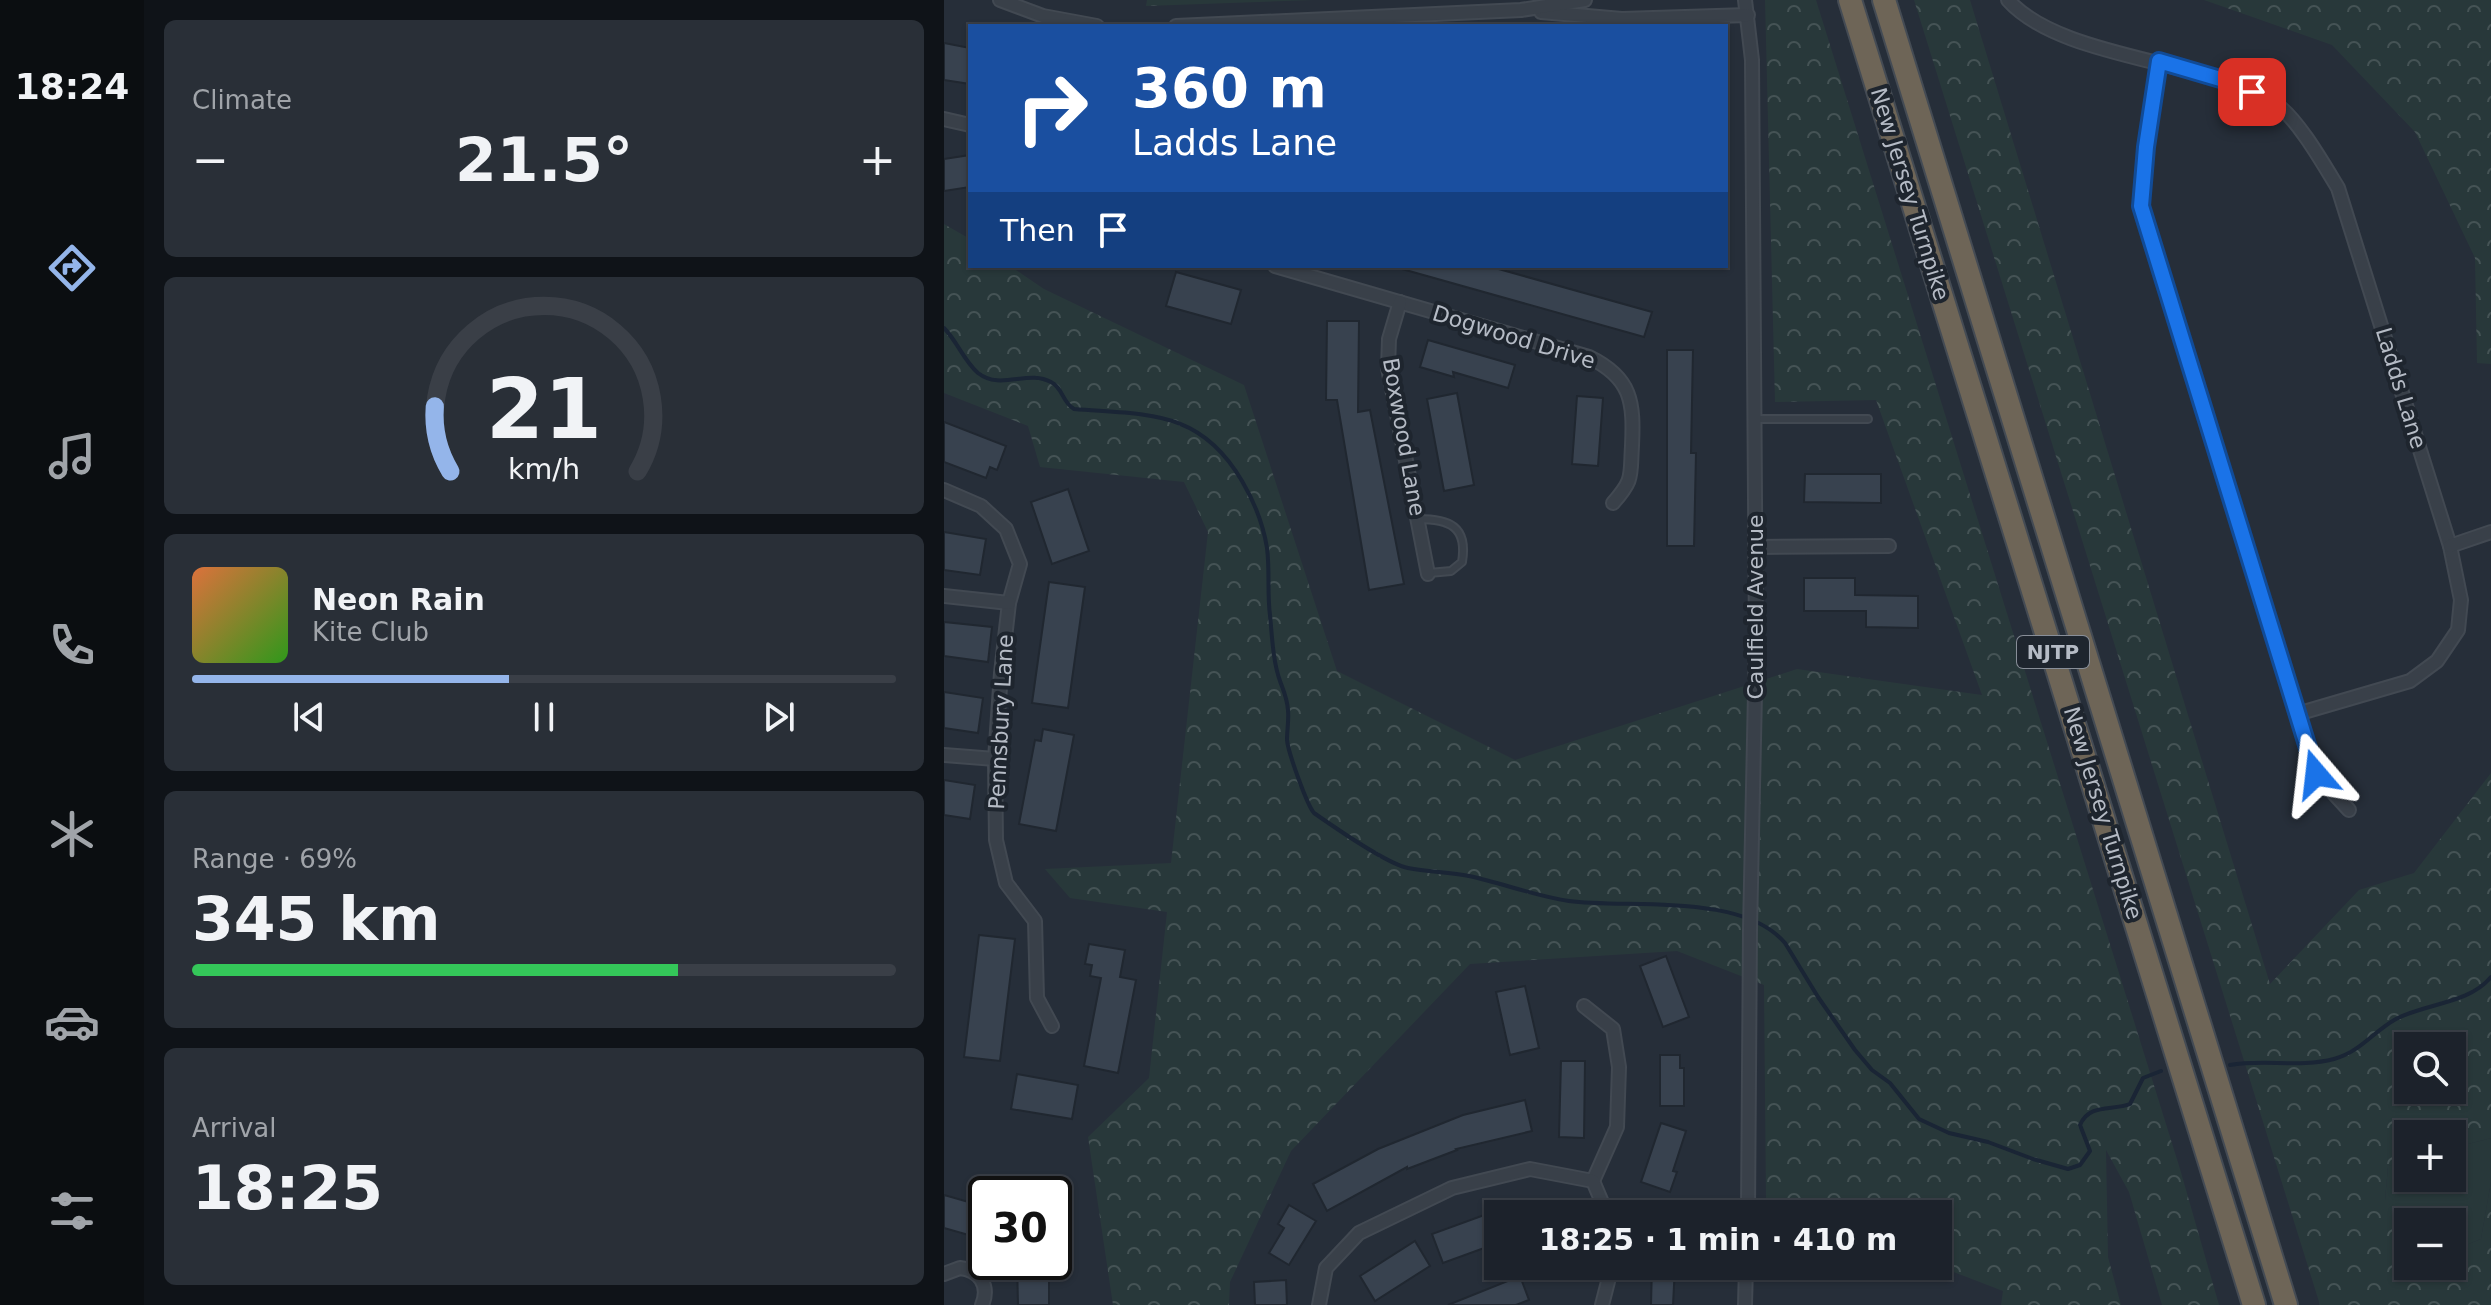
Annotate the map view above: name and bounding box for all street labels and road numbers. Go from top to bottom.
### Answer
street label: New Jersey Turnpike [1866,85,1954,303]
street label: Dogwood Drive [1430,300,1598,374]
street label: Ladds Lane [2371,324,2431,452]
street label: Boxwood Lane [1378,356,1430,518]
street label: Caulfield Avenue [1743,514,1768,700]
street label: Pennsbury Lane [984,634,1018,810]
road number: NJTP [2017,636,2089,668]
street label: New Jersey Turnpike [2059,704,2147,922]

